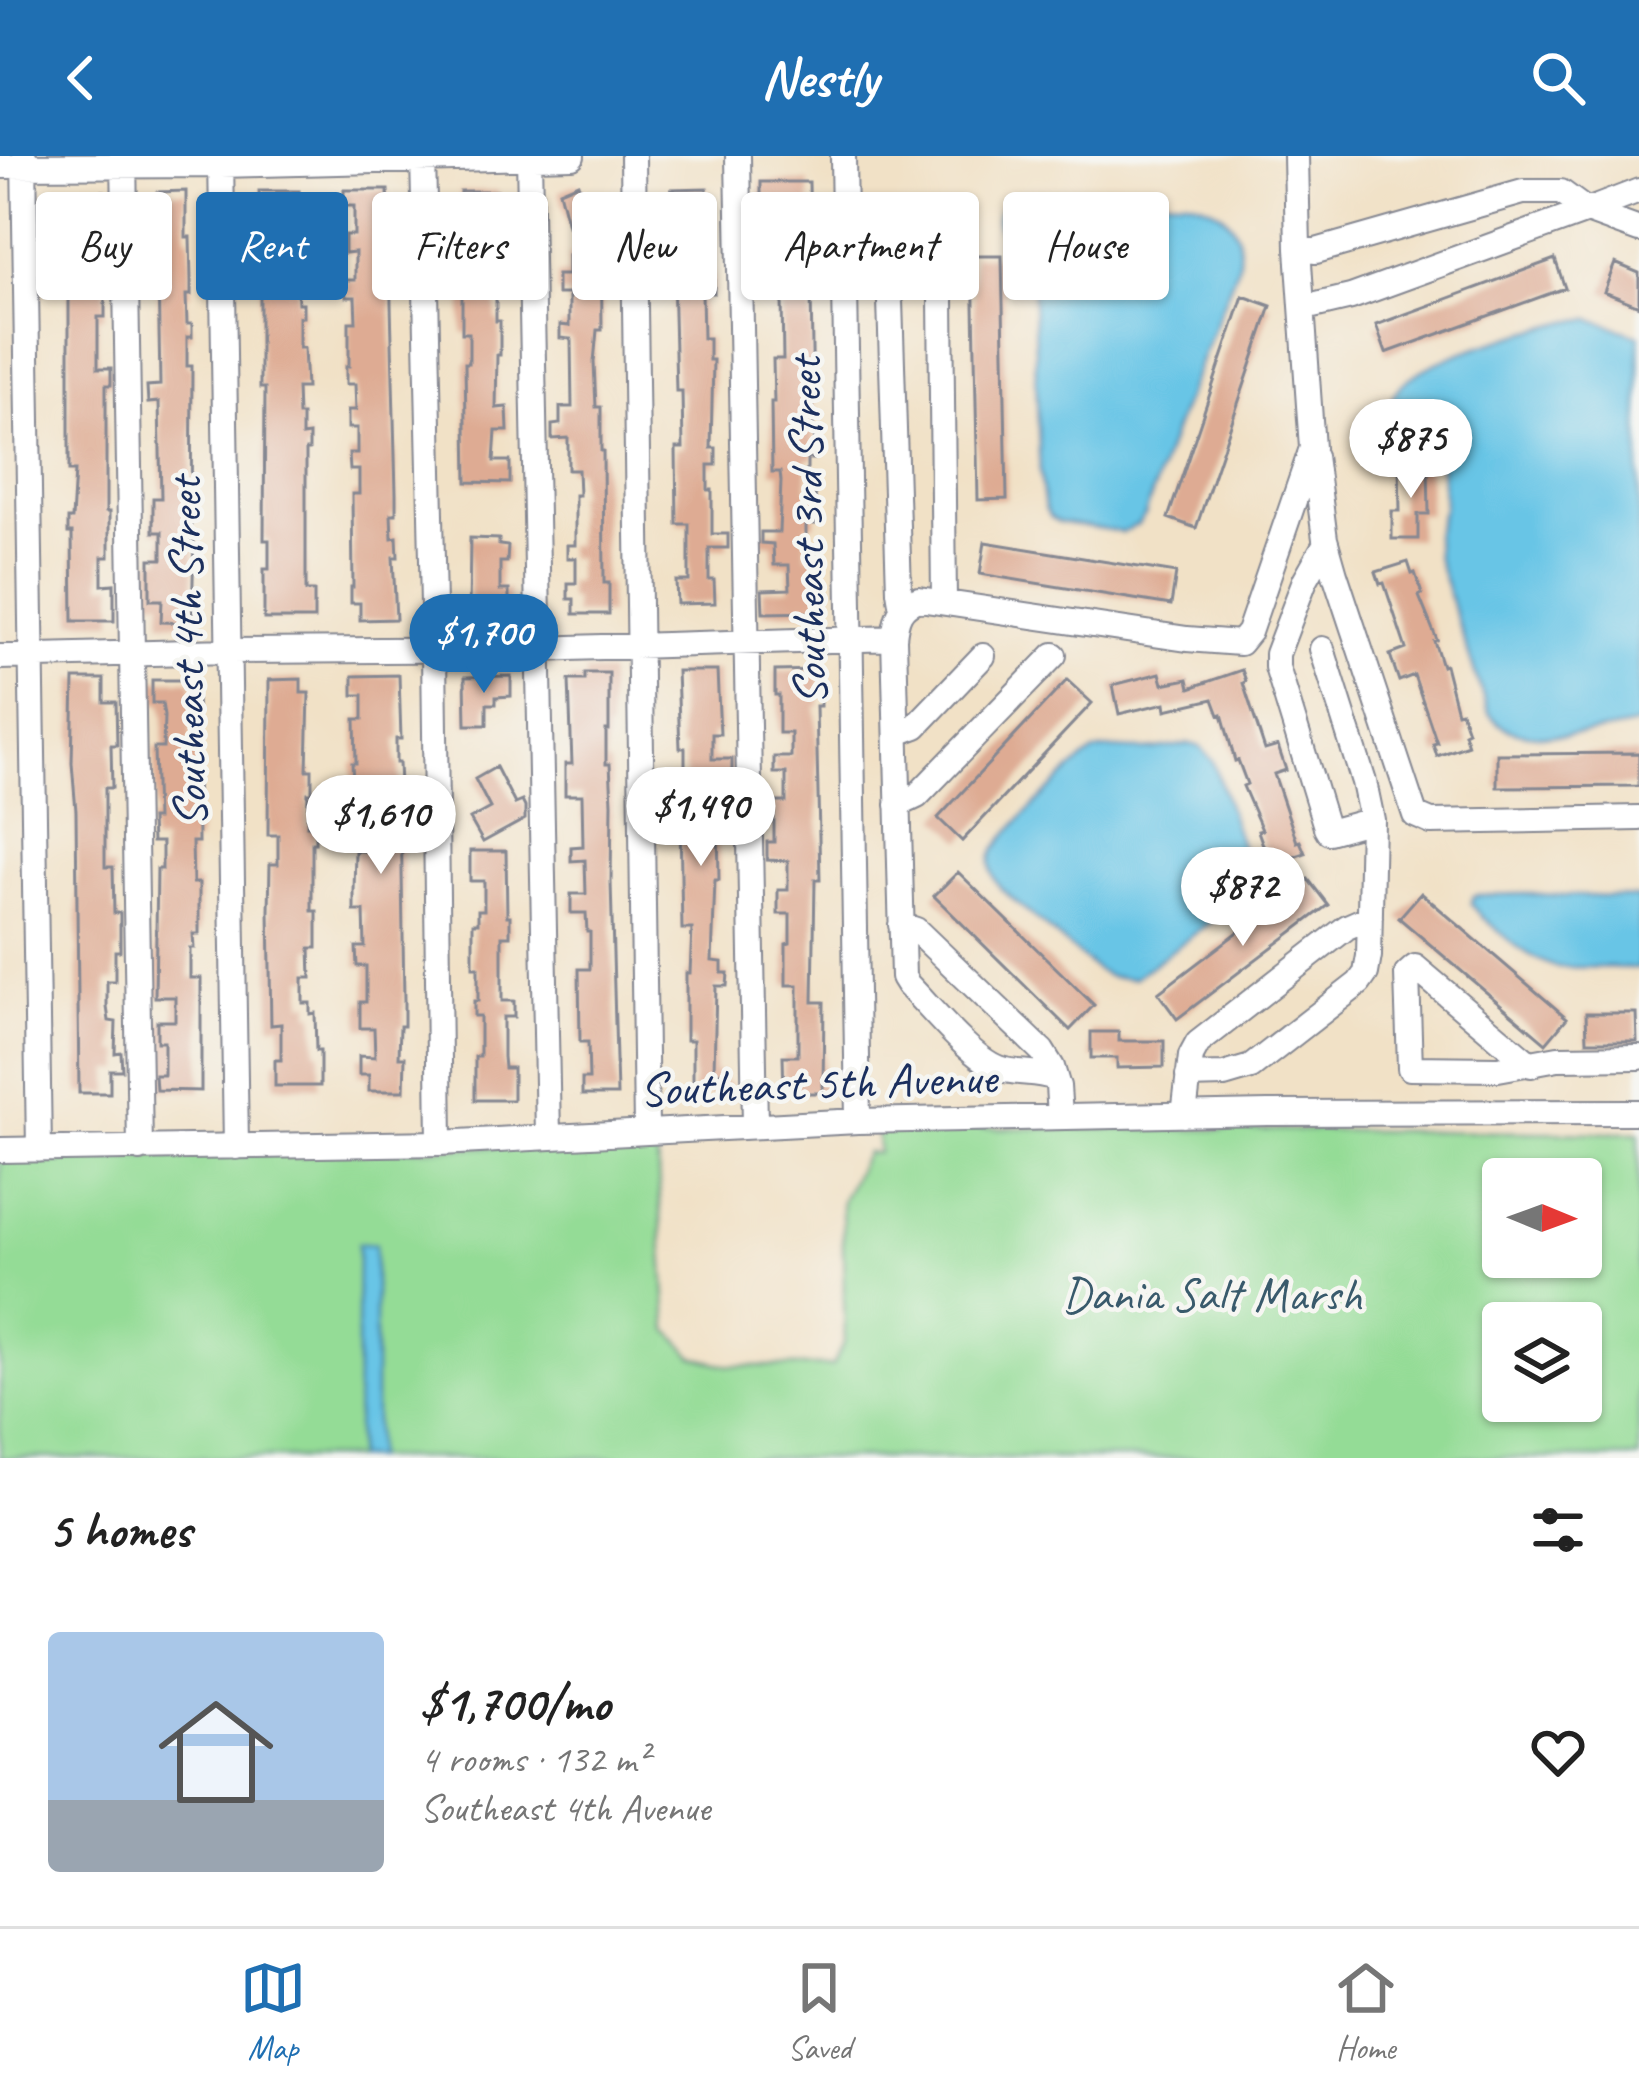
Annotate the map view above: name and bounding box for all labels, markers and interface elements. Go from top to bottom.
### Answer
text: Nestly [761,44,878,112]
icon: back [48,45,114,111]
icon: search [1525,45,1591,111]
chip: Buy [36,192,172,300]
chip: Rent [196,192,348,300]
chip: Filters [372,192,548,300]
chip: New [572,192,717,300]
chip: Apartment [741,192,979,300]
chip: House [1003,192,1169,300]
street label: Southeast 3rd Street [774,352,840,706]
pin: $875 [1340,399,1482,501]
text: $875 [1376,413,1446,462]
street label: Southeast 4th Street [154,472,220,828]
pin: $1,700 [386,594,582,696]
text: $1,700 [436,608,532,657]
pin: $1,490 [603,767,799,869]
pin: $1,610 [283,775,479,877]
text: $1,490 [653,781,749,830]
text: $1,610 [333,789,429,838]
pin: $872 [1172,847,1314,949]
text: $872 [1208,861,1278,910]
street label: Southeast 5th Avenue [638,1047,1001,1119]
north arrow [1482,1158,1602,1278]
map controls [1482,1158,1602,1422]
park label: Dania Salt Marsh [1062,1264,1363,1324]
button: layers [1482,1302,1602,1422]
icon: filters [1525,1497,1591,1563]
text: 5 homes [48,1498,191,1562]
text: $1,700/mo [420,1671,610,1735]
icon: home [144,1680,288,1824]
icon: heart [1525,1719,1591,1785]
text: 4 rooms · 132 m² [420,1735,648,1784]
text: Southeast 4th Avenue [420,1784,710,1833]
tab: Map [240,1955,306,2069]
tab: Saved [786,1955,852,2069]
tab: Home [1333,1955,1399,2069]

